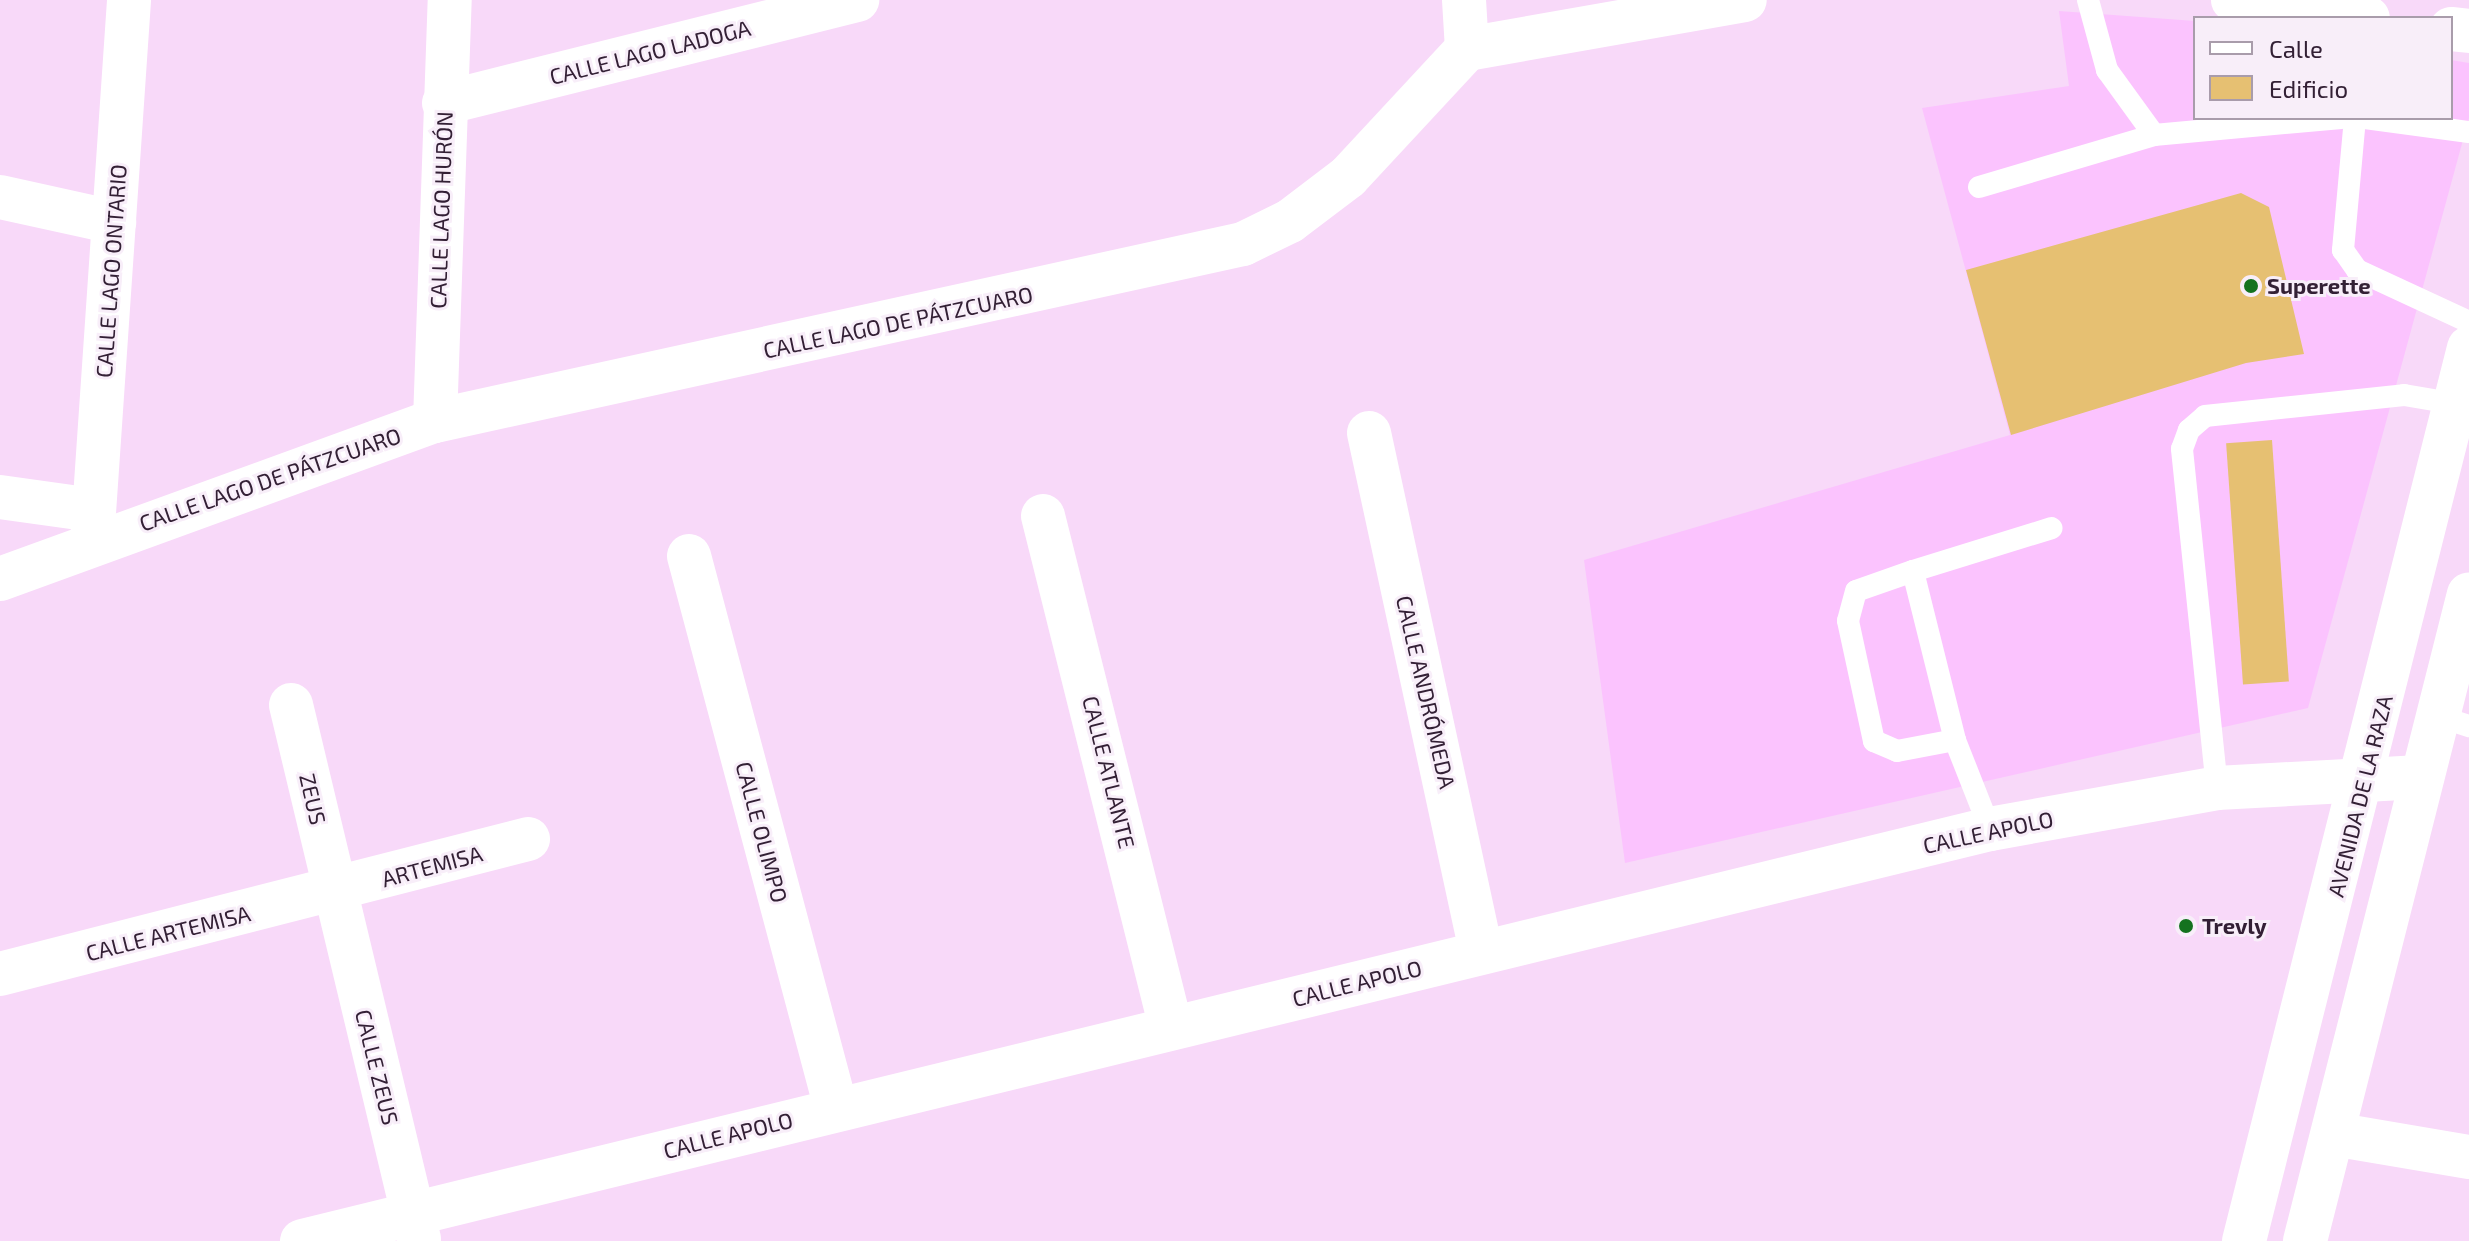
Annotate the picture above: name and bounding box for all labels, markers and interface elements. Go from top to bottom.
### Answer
street label: CALLE LAGO LADOGA [547,14,753,90]
legend [2193,16,2453,120]
text: Calle [2269,34,2323,63]
text: Edificio [2269,74,2348,103]
street label: CALLE LAGO HURÓN [424,111,458,309]
street label: CALLE LAGO ONTARIO [90,163,132,379]
place label: Superette [2267,273,2371,299]
marker: Superette [2242,277,2260,295]
street label: CALLE LAGO DE PÁTZCUARO [761,281,1035,363]
street label: CALLE LAGO DE PÁTZCUARO [136,422,404,536]
street label: CALLE ANDRÓMEDA [1391,593,1461,791]
street label: AVENIDA DE LA RAZA [2322,692,2398,900]
street label: CALLE ATLANTE [1077,693,1141,851]
street label: CALLE OLIMPO [731,759,793,905]
street label: ZEUS [294,771,332,827]
street label: CALLE APOLO [1920,805,2056,859]
street label: ARTEMISA [379,840,485,892]
street label: CALLE ARTEMISA [83,900,253,966]
place label: Trevly [2202,913,2267,939]
marker: Trevly [2177,917,2195,935]
street label: CALLE APOLO [1289,954,1425,1012]
street label: CALLE ZEUS [350,1007,404,1127]
street label: CALLE APOLO [660,1106,796,1164]

